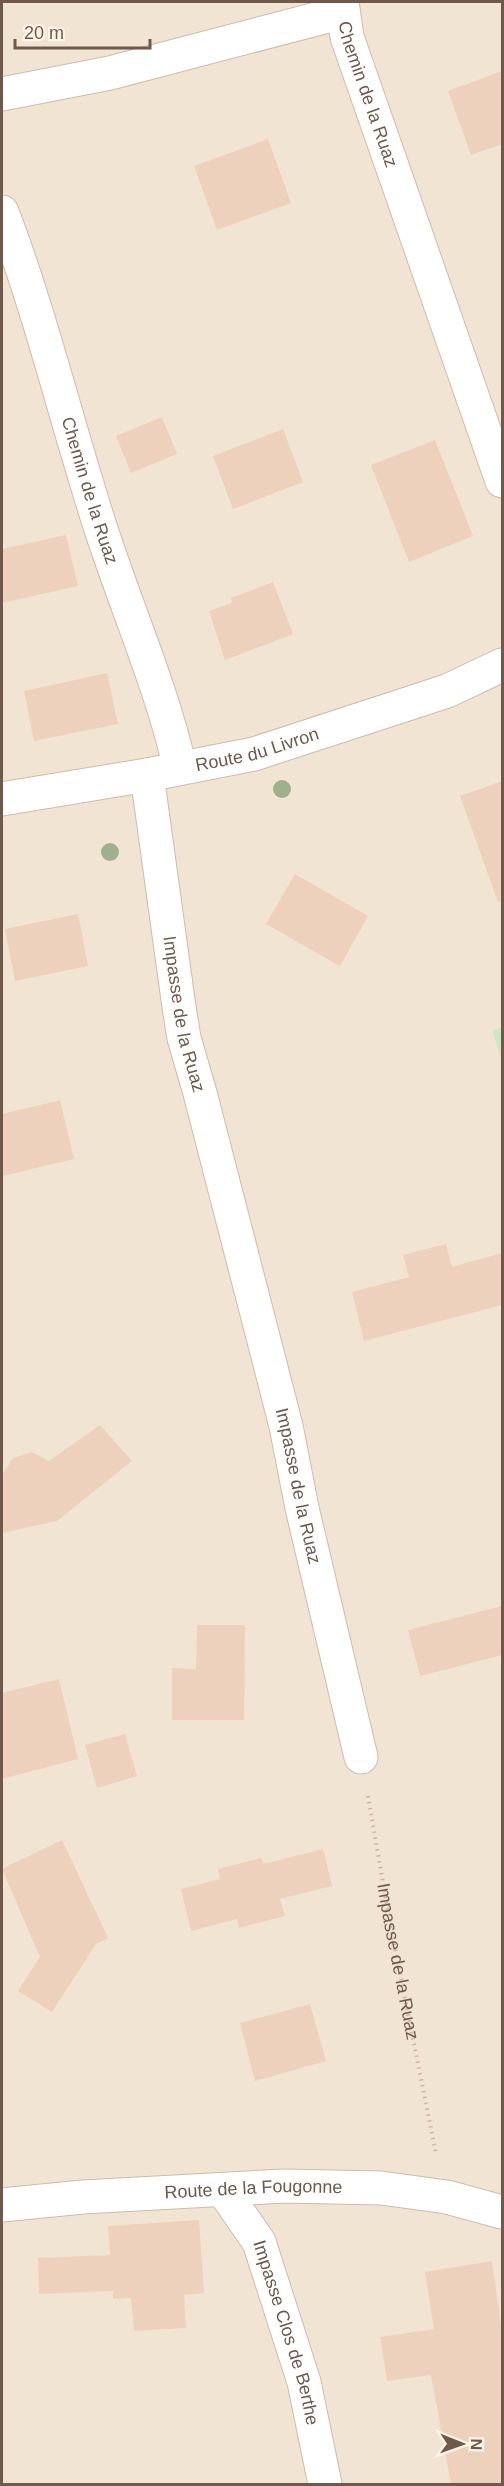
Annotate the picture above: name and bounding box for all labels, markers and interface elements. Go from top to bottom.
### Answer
scale bar [15,12,150,50]
street label: Chemin de la Ruaz [335,20,402,170]
text: 20 m [24,23,64,43]
street label: Chemin de la Ruaz [58,414,122,567]
street label: Route du Livron [194,724,321,775]
street label: Impasse de la Ruaz [159,935,209,1095]
street label: Impasse de la Ruaz [272,1406,325,1566]
street label: Impasse de la Ruaz [373,1881,423,2041]
street label: Route de la Fougonne [164,2176,343,2203]
street label: Impasse Clos de Berthe [249,2238,323,2427]
north arrow [432,2414,492,2474]
text: N [468,2438,485,2450]

